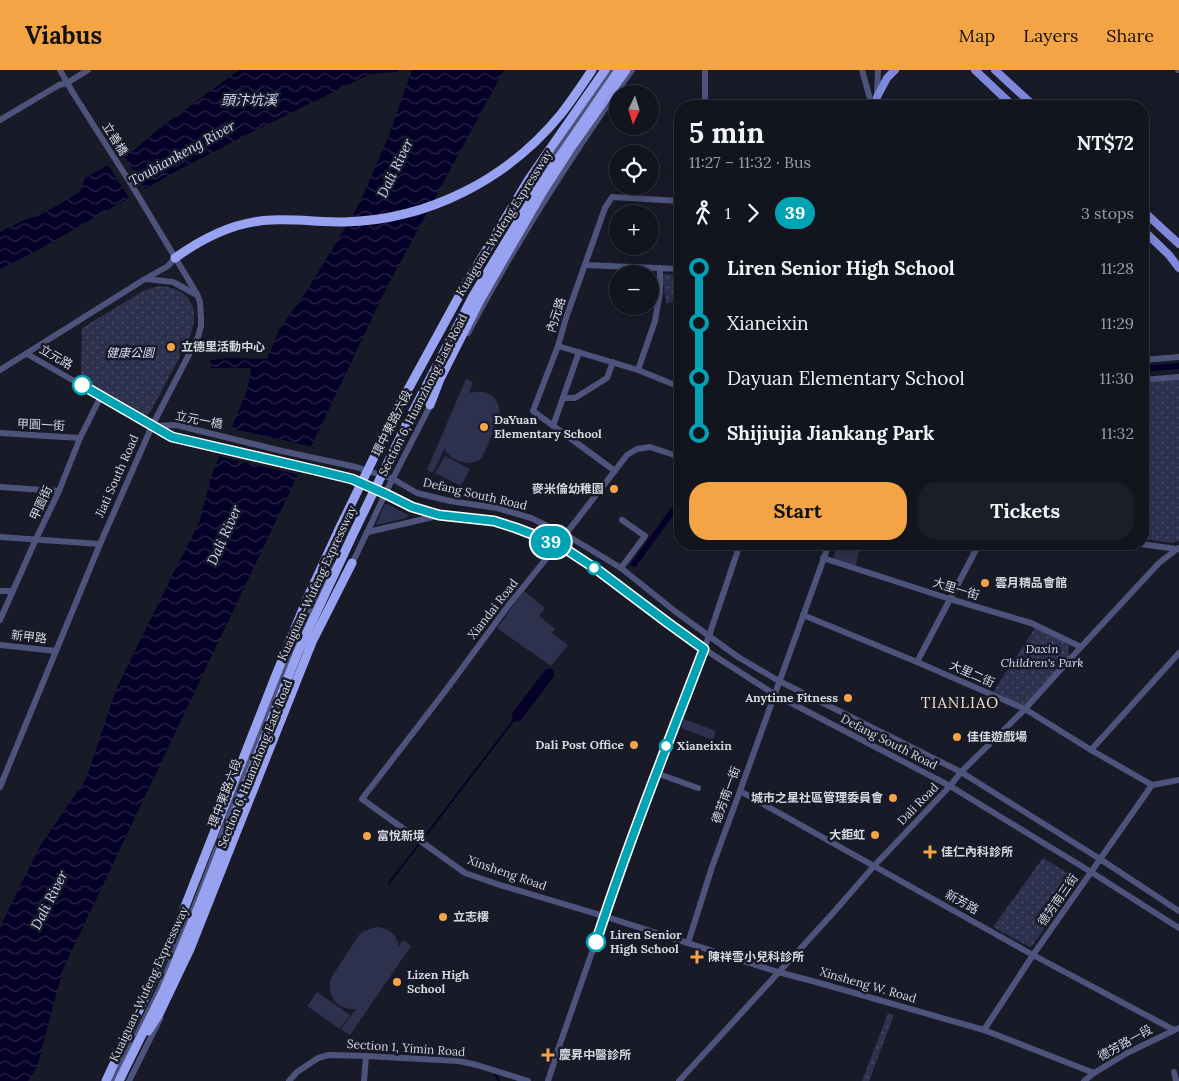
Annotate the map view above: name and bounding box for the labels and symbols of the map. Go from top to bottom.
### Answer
north arrow [609,85,659,135]
water label: 頭汴坑溪 [221,91,279,109]
water label: Toubiankeng River [126,116,239,190]
street label: 立善橋 [100,119,131,158]
water label: Dali River [373,135,417,201]
street label: Kuaiguan-Wufeng Expressway [452,146,555,299]
street label: 內元路 [543,295,568,334]
street label: Section 6, Huanzhong East Road [375,311,470,478]
place label: 立德里活動中心 [181,339,265,354]
street label: 立元路 [37,341,76,372]
marker: 立德里活動中心 [165,341,177,353]
park label: 健康公園 [106,345,156,360]
unlabelled marker [72,375,92,395]
street label: 環中東路六段 [369,387,415,458]
street label: 立元一橋 [174,408,224,431]
place label: DaYuan Elementary School [494,412,602,441]
street label: 甲園一街 [17,416,65,433]
marker: DaYuan Elementary School [478,421,490,433]
street label: Jiati South Road [91,432,141,520]
street label: Defang South Road [421,474,529,513]
place label: 麥米倫幼稚園 [532,481,604,496]
street label: 甲園街 [26,483,55,522]
marker: 麥米倫幼稚園 [608,483,620,495]
water label: Dali River [203,502,245,568]
street label: Kuaiguan-Wufeng Expressway [274,502,359,663]
line badge: 39 [528,526,574,558]
unlabelled marker [587,561,601,575]
street label: 大里一街 [931,574,981,603]
place label: 雲月精品會館 [995,575,1067,590]
street label: Xiandai Road [464,576,521,642]
marker: 雲月精品會館 [979,577,991,589]
street label: 新甲路 [10,627,48,646]
park label: Daxin Children's Park [1000,641,1084,670]
street label: 大里二街 [947,657,997,690]
street label: Section 6, Huanzhong East Road [214,677,295,850]
place label: Anytime Fitness [745,690,838,705]
marker: Anytime Fitness [842,692,854,704]
district label: TIANLIAO [921,693,999,712]
street label: Defang South Road [838,711,940,772]
place label: 佳佳遊戲場 [967,729,1027,744]
marker: 佳佳遊戲場 [951,731,963,743]
place label: Dali Post Office [535,737,625,752]
place label: Xianeixin [677,738,732,753]
marker: Dali Post Office [628,739,640,751]
marker: Xianeixin [659,739,673,753]
street label: 環中東路六段 [205,757,244,829]
street label: 德芳南一街 [708,764,743,826]
street label: Dali Road [894,779,941,828]
place label: 城市之星社區管理委員會 [751,790,883,805]
marker: 城市之星社區管理委員會 [887,792,899,804]
place label: 大鉅虹 [829,827,865,842]
place label: 富悅新境 [377,828,425,843]
marker: 大鉅虹 [869,829,881,841]
marker: 富悅新境 [361,830,373,842]
place label: 佳仁內科診所 [941,844,1013,859]
marker: 佳仁內科診所 [923,845,937,859]
street label: Xinsheng Road [466,852,549,893]
water label: Dali River [26,867,72,933]
street label: 德芳南三街 [1034,871,1081,929]
street label: 新芳路 [943,886,982,917]
street label: Kuaiguan-Wufeng Expressway [106,903,191,1064]
place label: 立志樓 [453,909,489,924]
marker: 立志樓 [437,911,449,923]
place label: Liren Senior High School [610,927,682,956]
marker: Liren Senior High School [586,932,606,952]
place label: 陳祥雪小兒科診所 [708,949,804,964]
marker: 陳祥雪小兒科診所 [690,950,704,964]
street label: Xinsheng W. Road [818,964,918,1005]
place label: Lizen High School [407,967,470,996]
marker: Lizen High School [391,976,403,988]
street label: 德芳路一段 [1095,1021,1155,1064]
street label: Section 1, Yimin Road [346,1036,466,1059]
place label: 慶昇中醫診所 [559,1047,631,1062]
marker: 慶昇中醫診所 [541,1048,555,1062]

